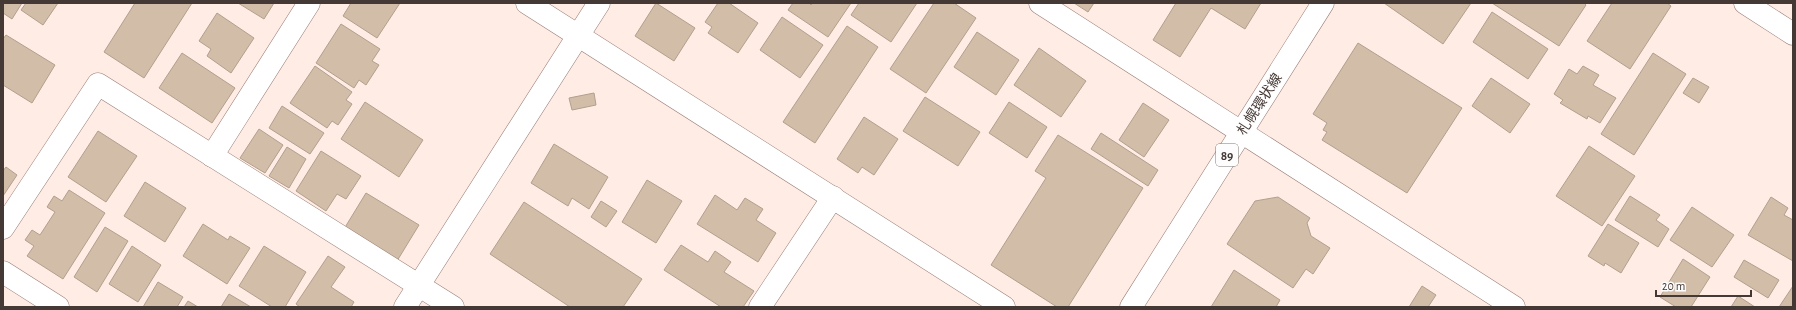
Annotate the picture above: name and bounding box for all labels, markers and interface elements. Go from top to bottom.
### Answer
street label: 札幌環状線 [1233,70,1285,138]
road number: 89 [1216,144,1238,166]
scale bar [1656,272,1751,298]
text: 20 m [1662,280,1685,292]

